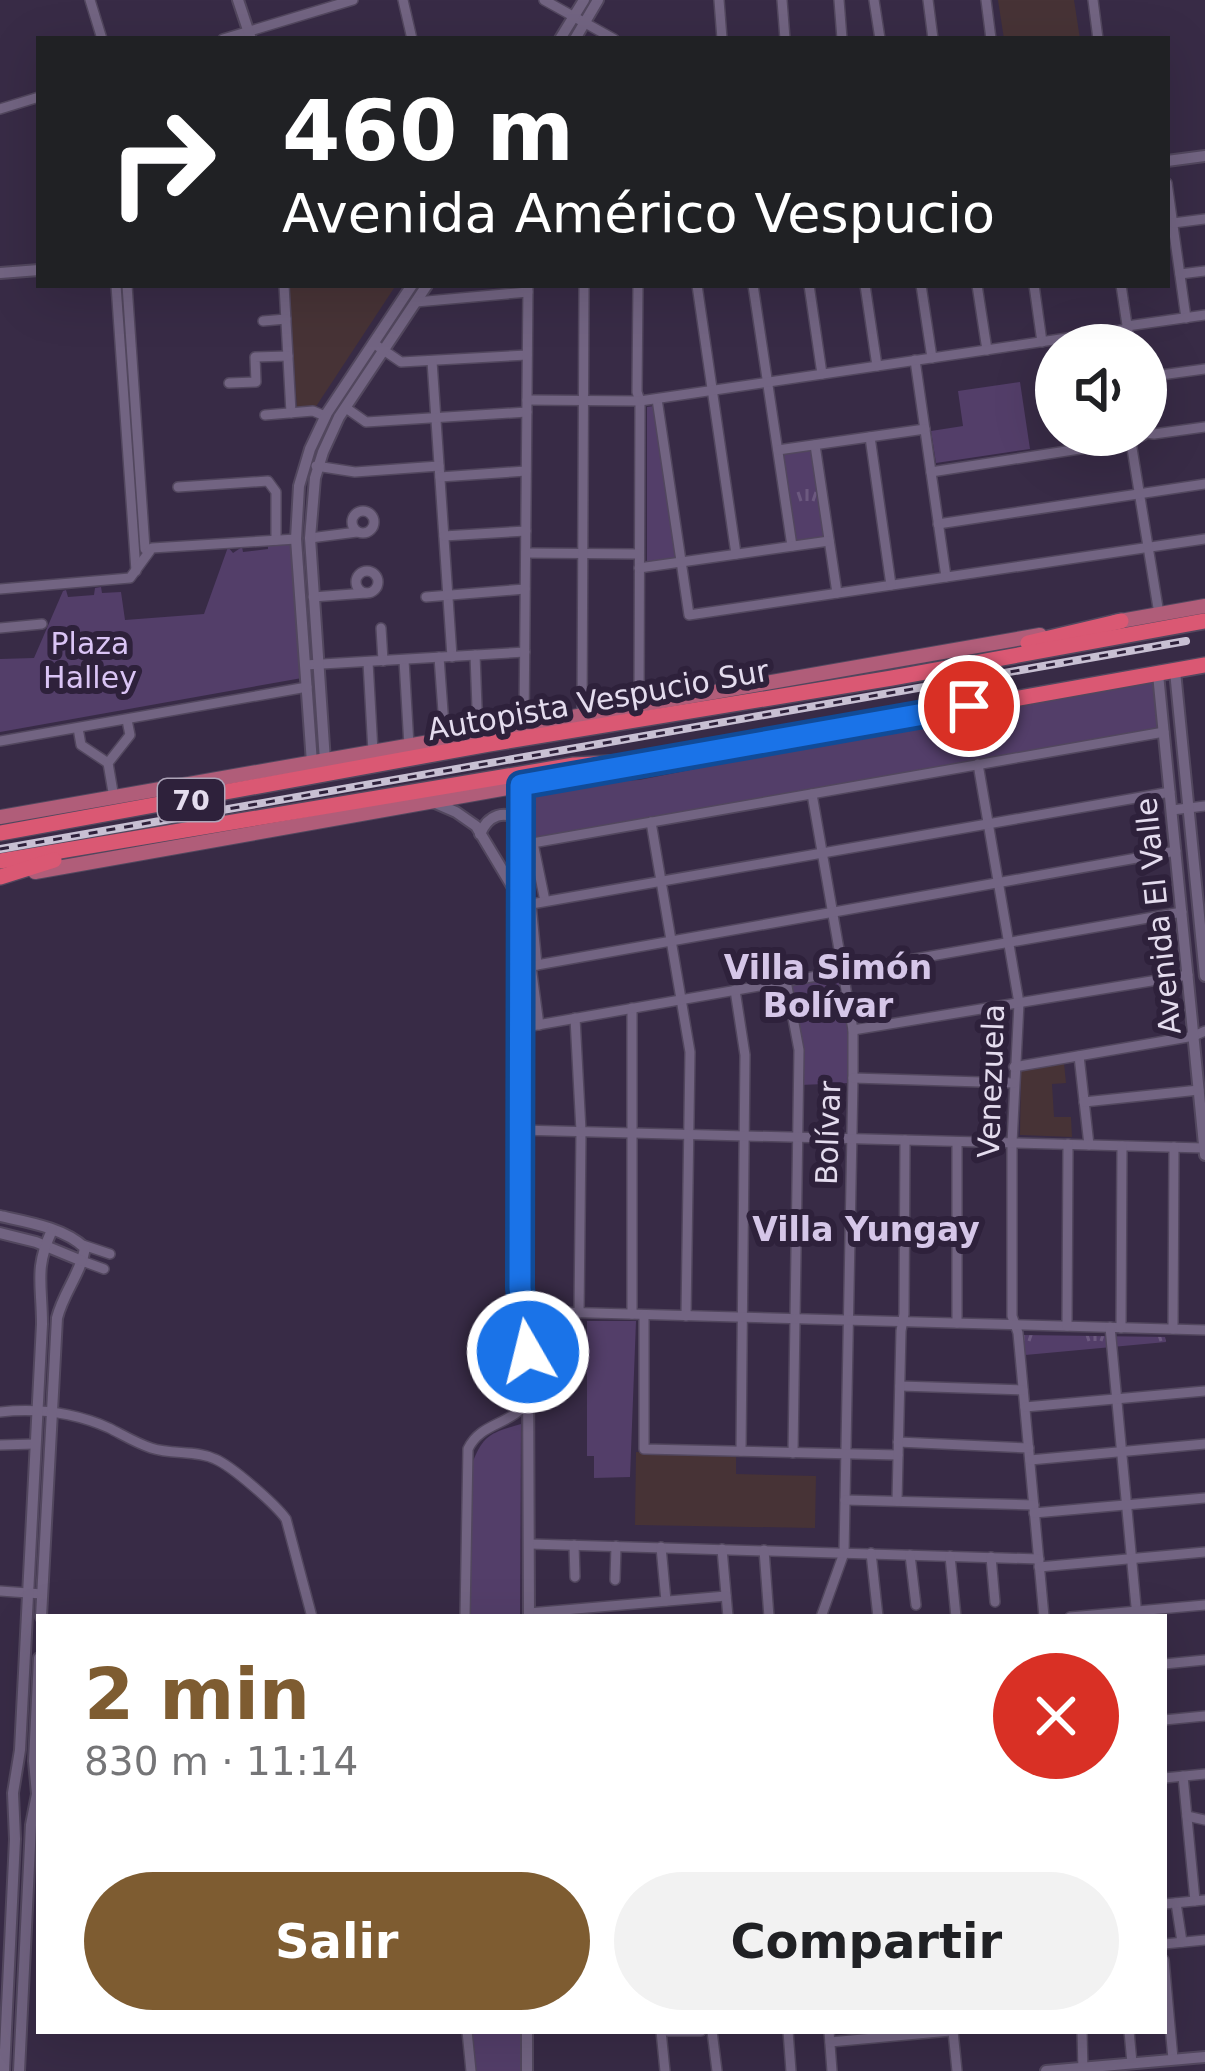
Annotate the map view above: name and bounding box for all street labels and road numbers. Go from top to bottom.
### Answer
street label: Autopista Vespucio Sur [425,653,772,747]
road number: 70 [158,779,224,821]
street label: Avenida El Valle [1128,796,1188,1036]
street label: Venezuela [971,1003,1011,1159]
street label: Bolívar [809,1080,847,1186]

